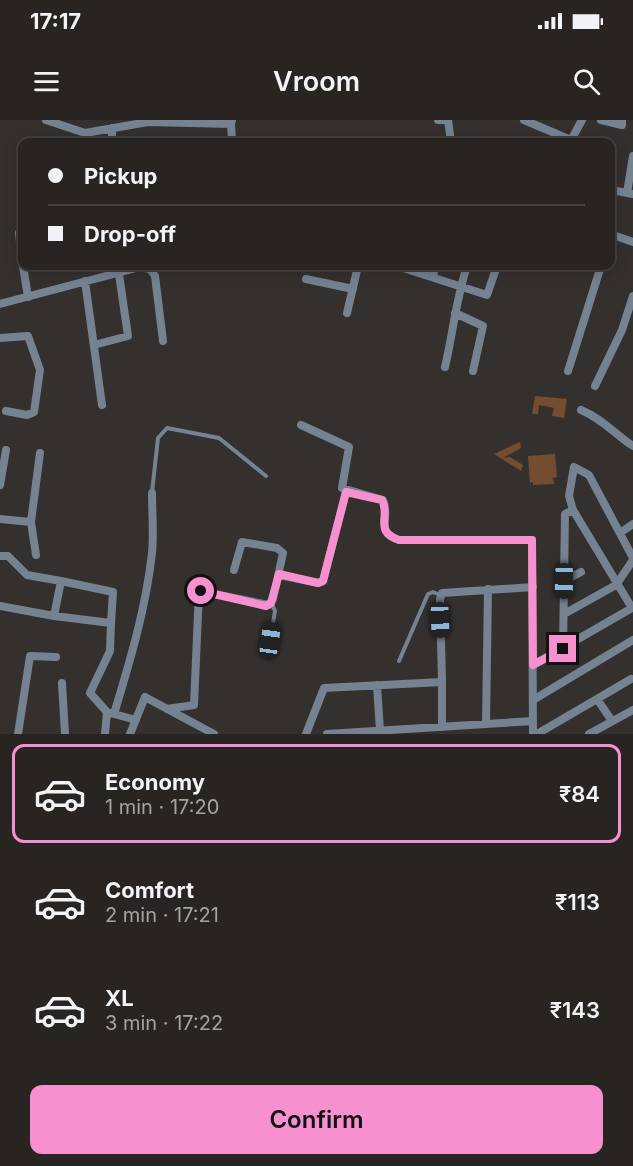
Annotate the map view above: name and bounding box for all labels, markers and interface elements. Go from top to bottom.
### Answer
text: 17:17 [30,8,81,34]
icon: menu [30,65,63,98]
text: Vroom [273,65,360,98]
icon: search [570,65,603,98]
text: Pickup [84,163,158,189]
text: Drop-off [84,221,176,247]
car [555,563,573,599]
route start [187,577,214,604]
car [430,602,450,638]
car [259,621,281,659]
route end [549,635,576,662]
icon: car [33,767,87,821]
text: Economy [105,769,205,795]
text: ₹84 [559,781,600,807]
text: 1 min · 17:20 [105,795,219,819]
icon: car [33,875,87,929]
text: Comfort [105,877,194,903]
text: ₹113 [555,889,600,915]
text: 2 min · 17:21 [105,903,219,927]
icon: car [33,983,87,1037]
text: XL [105,985,134,1011]
text: ₹143 [550,997,600,1023]
text: 3 min · 17:22 [105,1011,223,1035]
button: Confirm [30,1085,603,1154]

